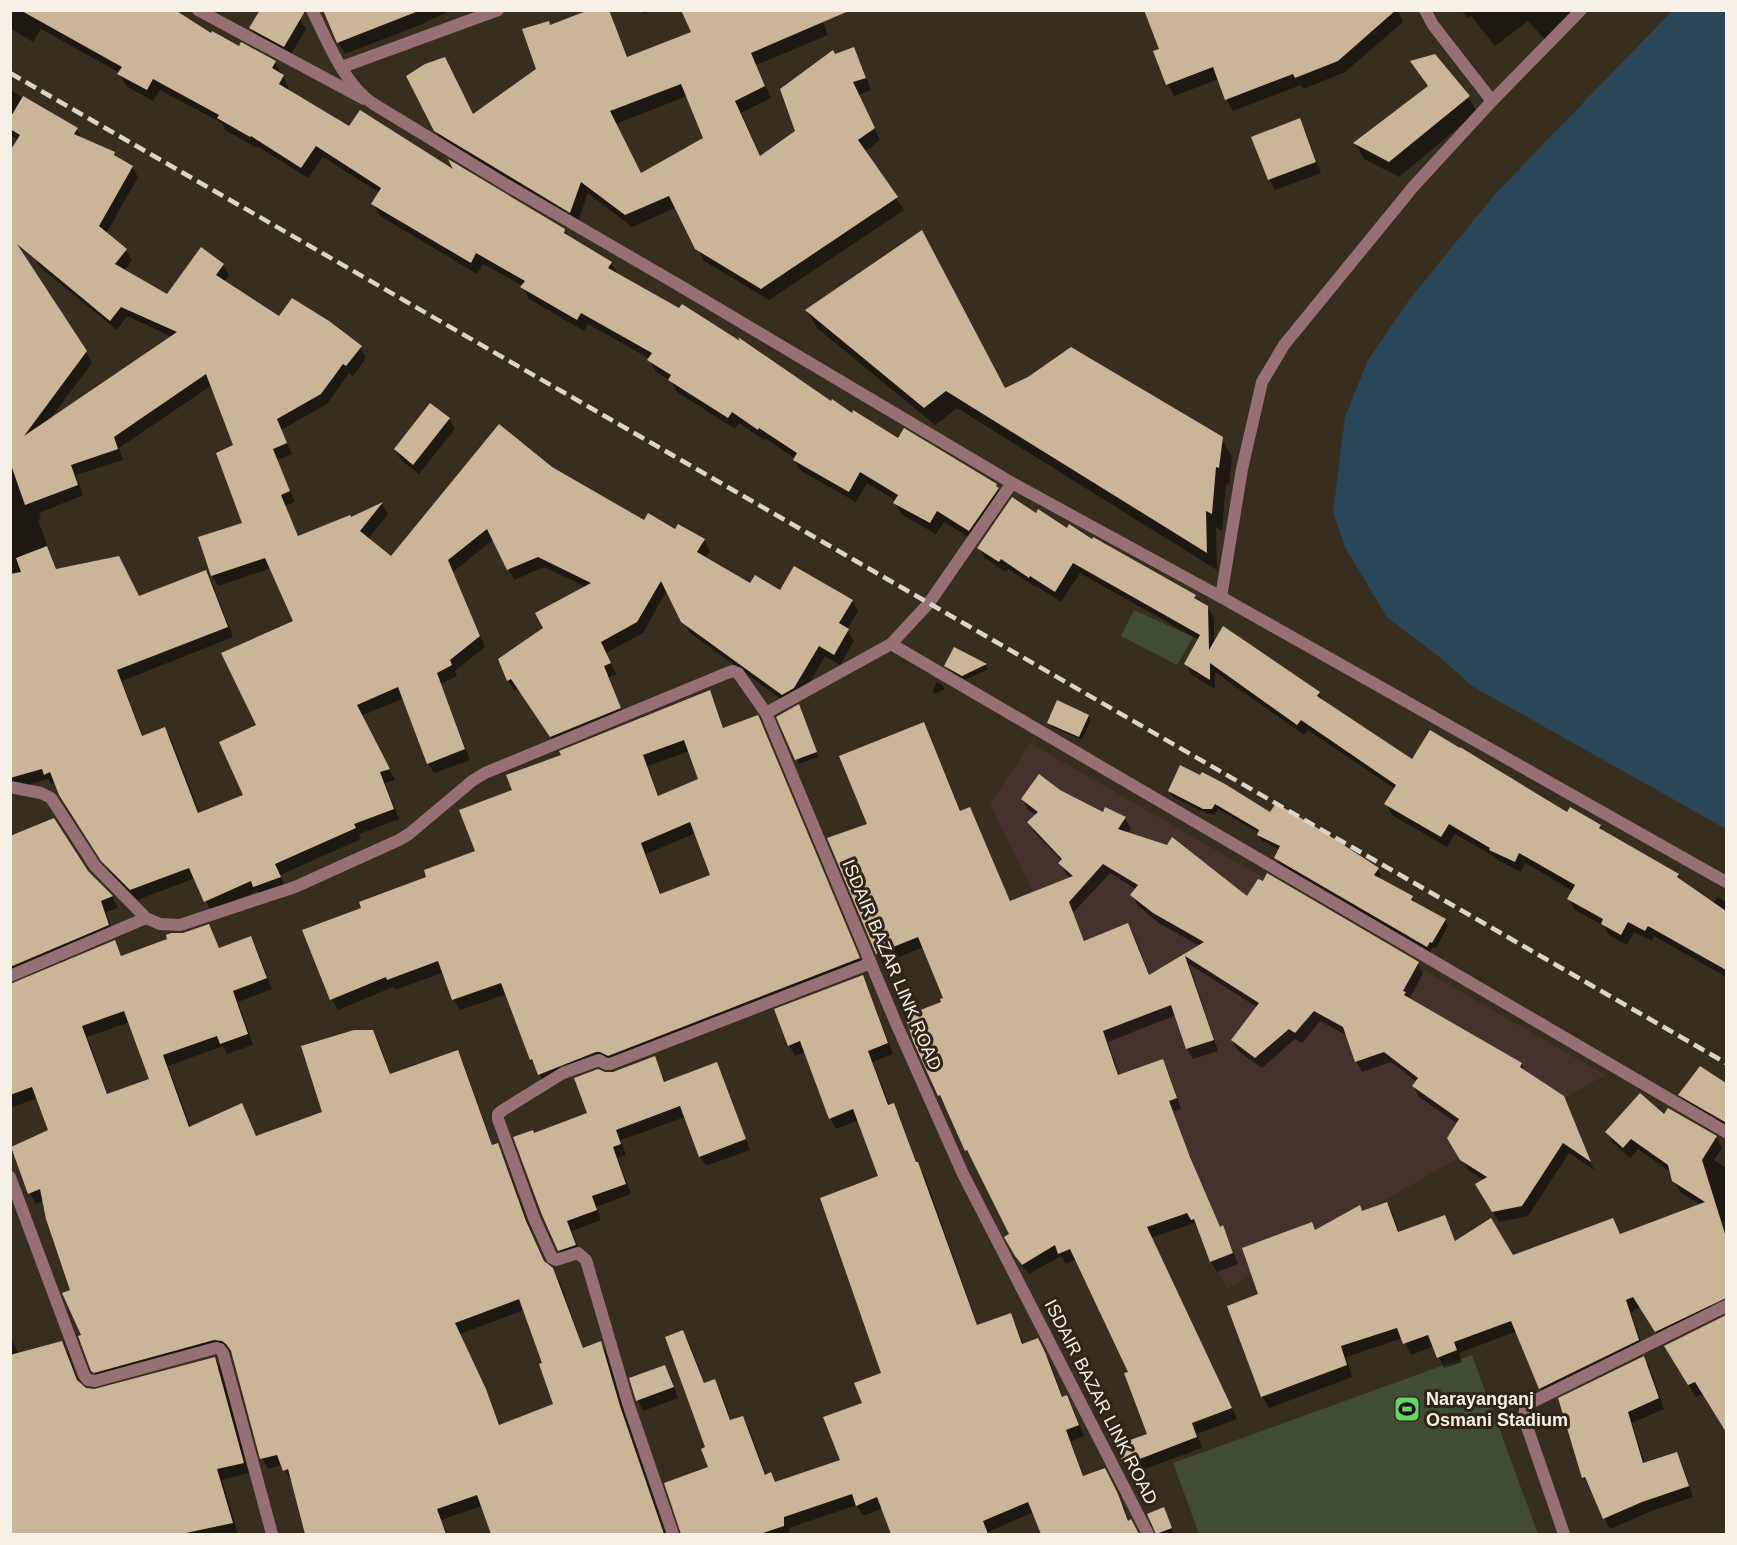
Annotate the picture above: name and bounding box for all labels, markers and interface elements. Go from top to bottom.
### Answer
street label: ISDAIR BAZAR LINK ROAD [838,857,946,1073]
street label: ISDAIR BAZAR LINK ROAD [1041,1296,1161,1508]
place label: Narayanganj Osmani Stadium [1426,1389,1568,1430]
sports icon: Narayanganj Osmani Stadium [1392,1394,1422,1424]

